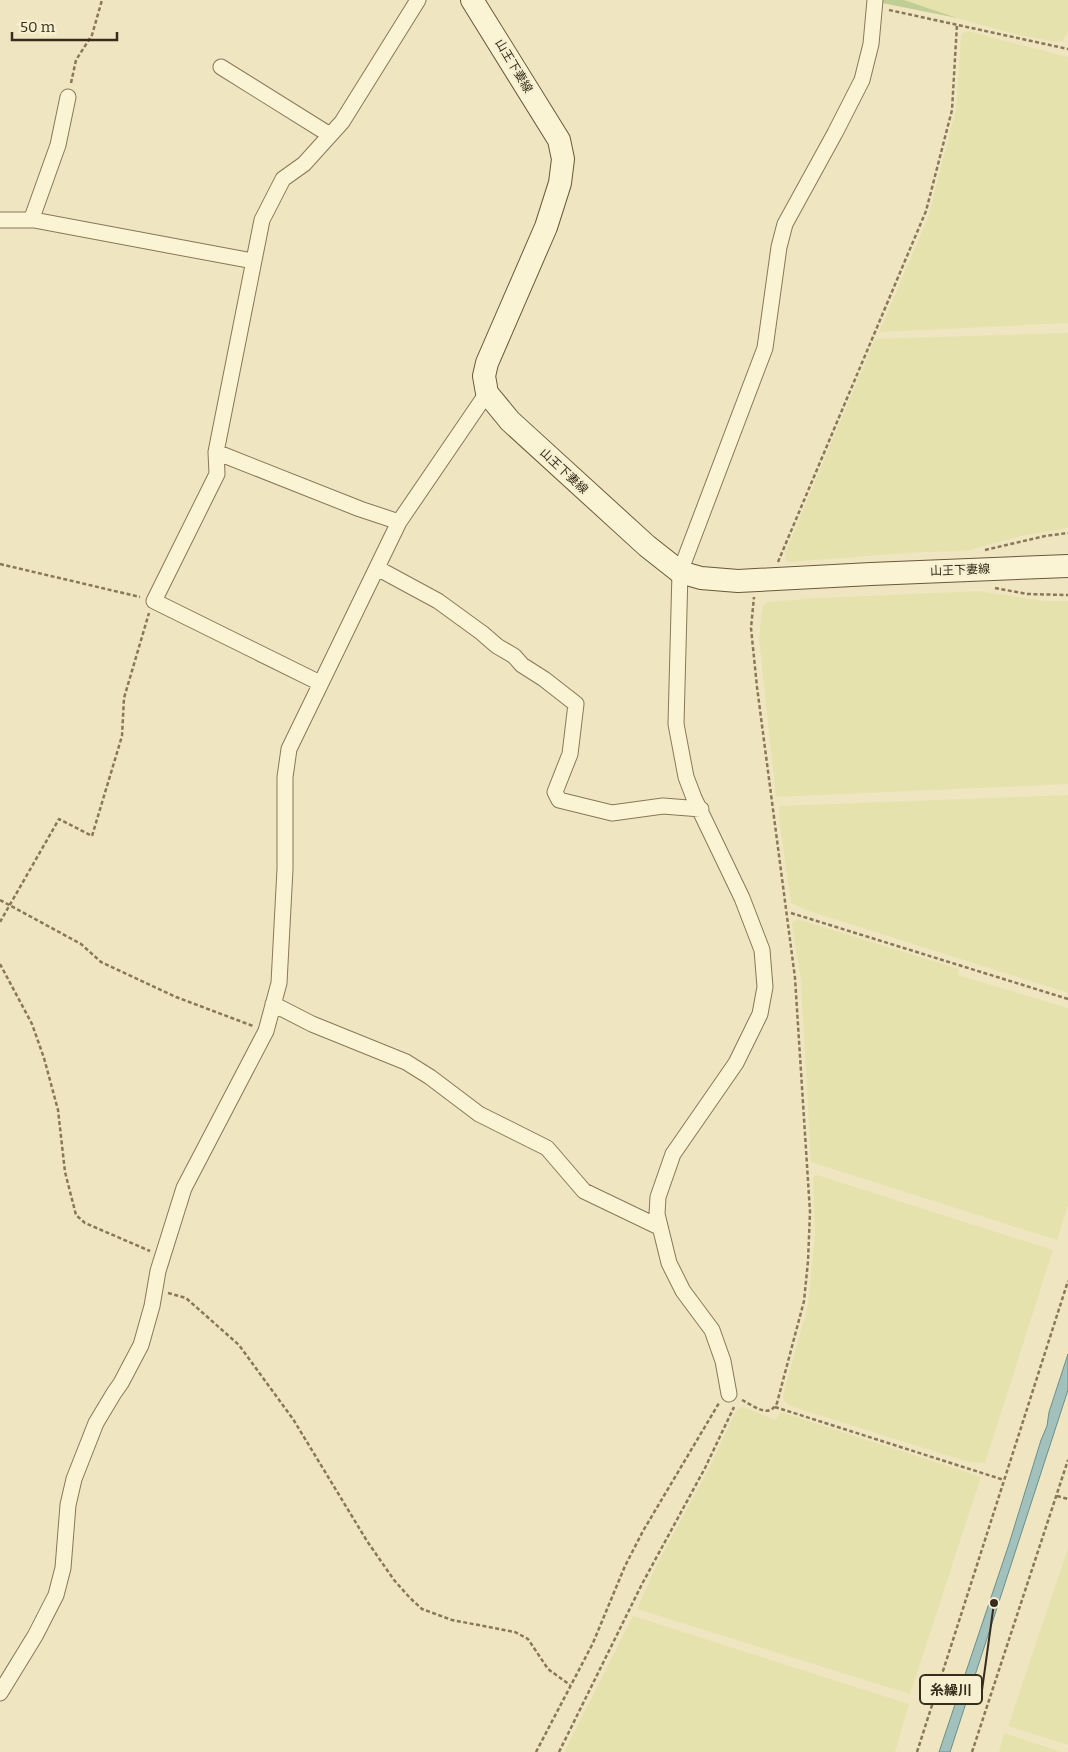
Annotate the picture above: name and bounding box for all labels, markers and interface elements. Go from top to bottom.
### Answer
scale bar [12,10,118,42]
text: 50 m [20,18,56,36]
street label: 山王下妻線 [493,37,535,95]
street label: 山王下妻線 [537,445,591,497]
street label: 山王下妻線 [930,562,990,578]
callout: 糸繰川 [920,1675,982,1704]
text: 糸繰川 [930,1682,972,1699]

